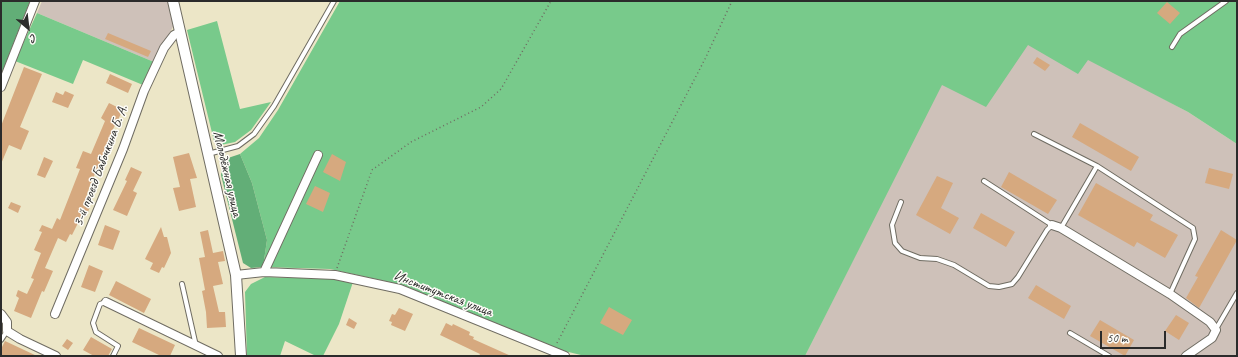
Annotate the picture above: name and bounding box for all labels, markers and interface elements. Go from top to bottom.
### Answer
north arrow [8,8,48,48]
text: С [28,31,39,46]
street label: 3-й проезд Бабочкина Б. А. [70,103,132,229]
street label: Молодёжная улица [209,130,245,218]
street label: Институтская улица [391,267,495,321]
scale bar [1102,323,1168,349]
text: 50 m [1107,330,1127,346]

